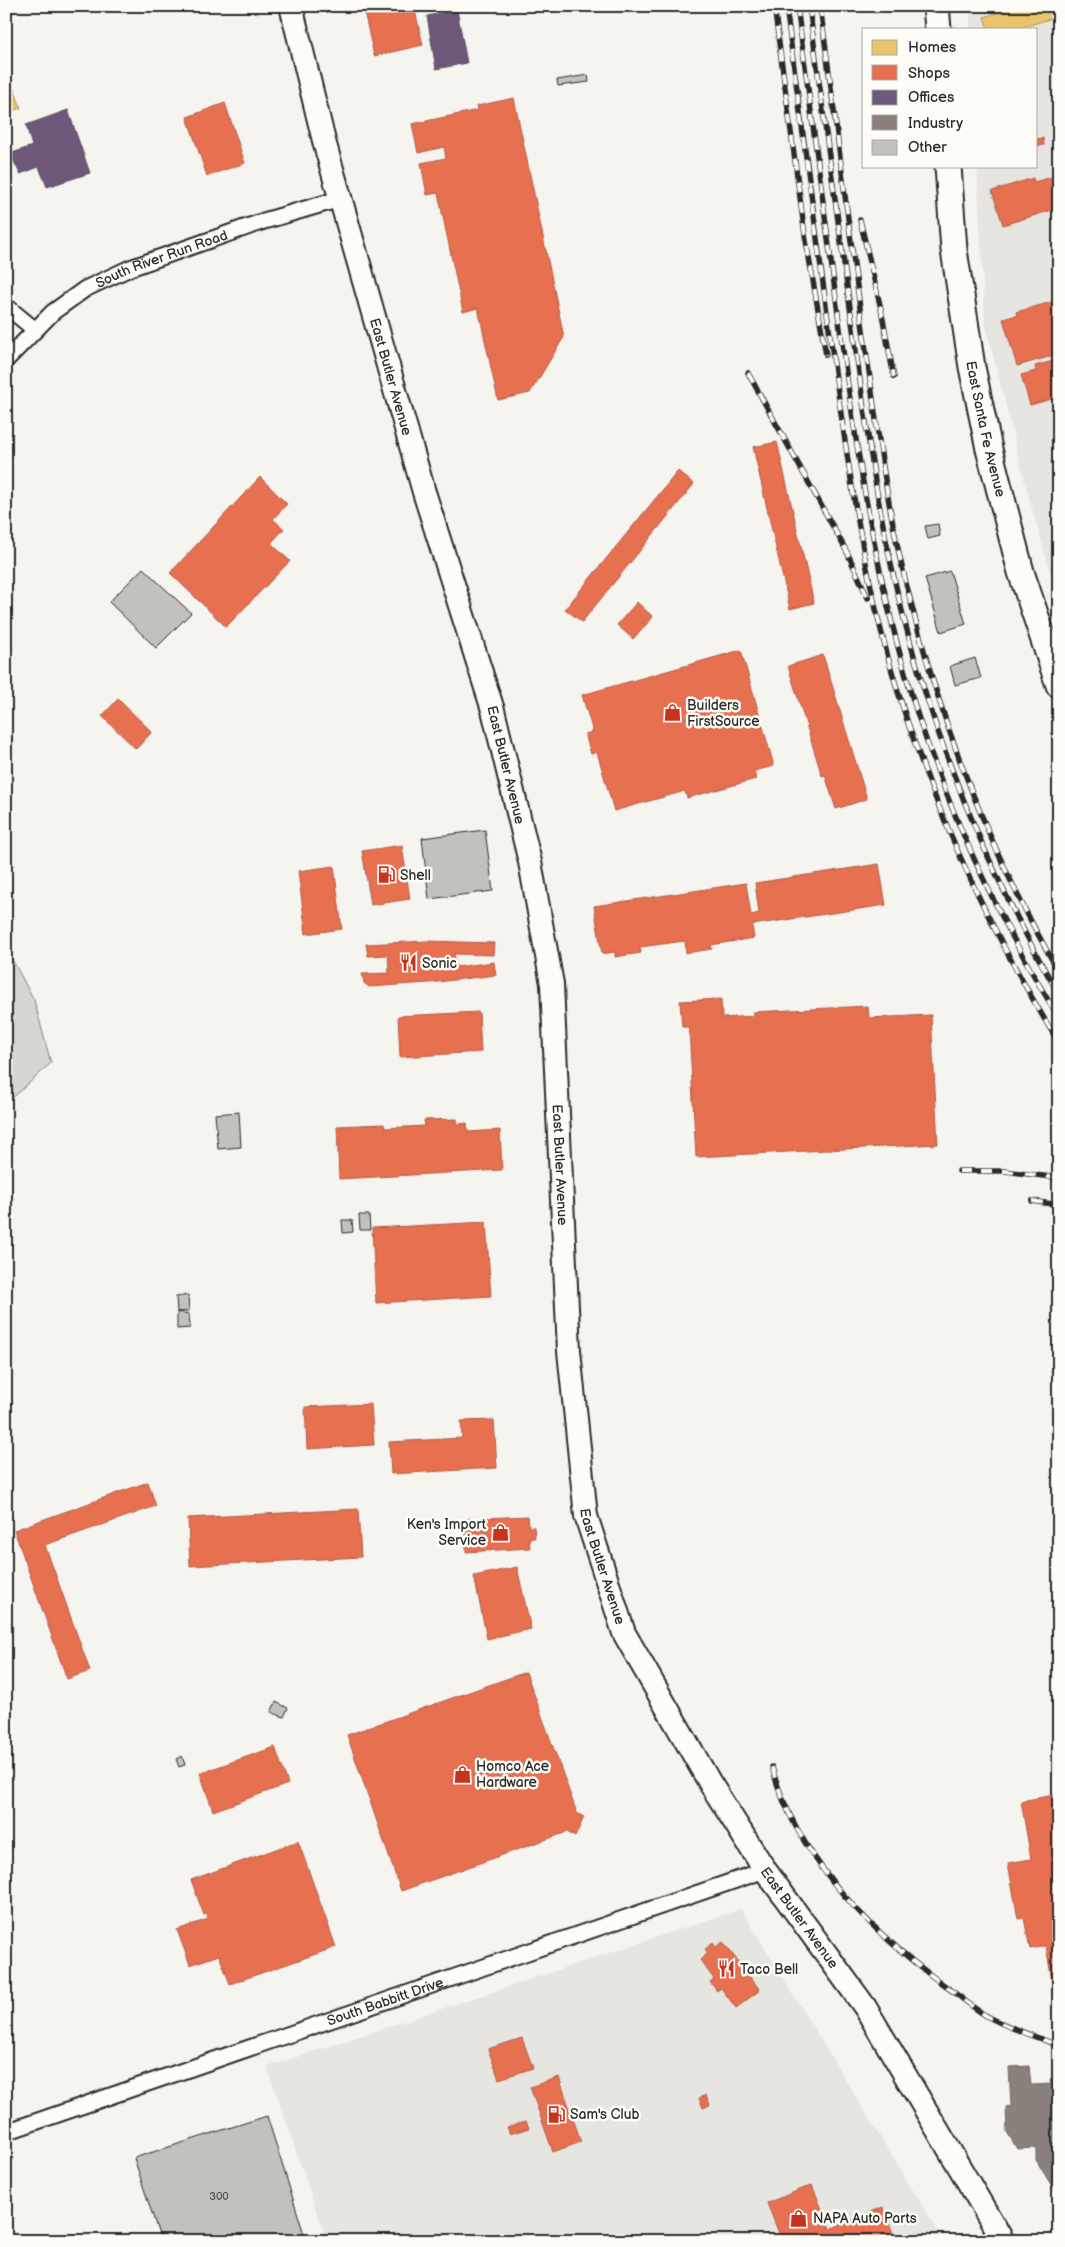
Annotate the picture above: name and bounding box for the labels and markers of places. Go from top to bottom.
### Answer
place label: Builders FirstSource [687,697,760,730]
shop icon: Builders FirstSource [663,703,683,723]
fuel station icon: Shell [376,865,396,885]
place label: Shell [400,867,431,884]
restaurant icon: Sonic [398,953,418,973]
place label: Sonic [422,955,457,972]
place label: Ken's Import Service [407,1516,487,1549]
shop icon: Ken's Import Service [490,1522,510,1542]
place label: Homco Ace Hardware [476,1758,549,1791]
shop icon: Homco Ace Hardware [452,1764,472,1784]
restaurant icon: Taco Bell [716,1959,736,1979]
place label: Taco Bell [740,1961,798,1978]
fuel station icon: Sam's Club [546,2104,566,2124]
place label: Sam's Club [570,2106,639,2123]
shop icon: NAPA Auto Parts [789,2208,809,2228]
place label: NAPA Auto Parts [813,2210,917,2227]

